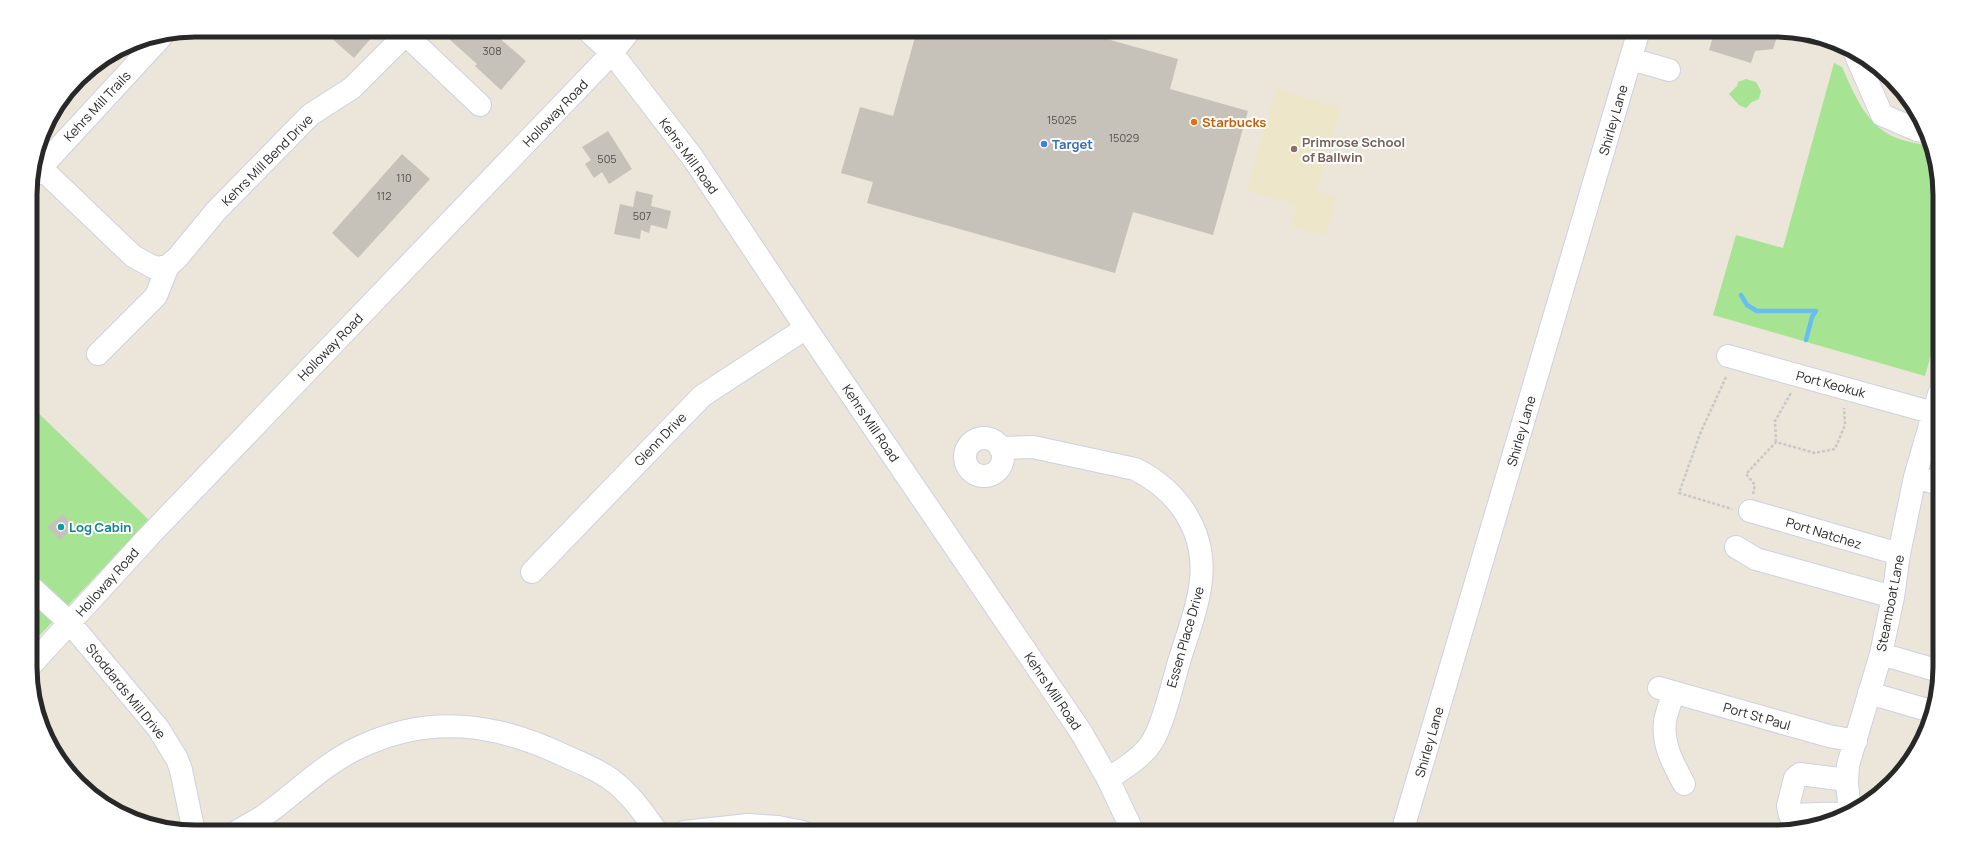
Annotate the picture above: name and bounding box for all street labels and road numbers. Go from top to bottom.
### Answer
street label: Kehrs Mill Trails [60,67,135,145]
street label: Holloway Road [518,76,592,150]
street label: Shirley Lane [1594,82,1632,157]
street label: Kehrs Mill Bend Drive [217,110,317,210]
street label: Kehrs Mill Road [655,114,723,198]
street label: Holloway Road [293,310,367,384]
street label: Port Keokuk [1794,366,1868,402]
street label: Kehrs Mill Road [838,381,904,465]
street label: Shirley Lane [1502,393,1540,468]
street label: Glenn Drive [630,408,690,470]
street label: Port Natchez [1784,513,1864,553]
street label: Holloway Road [71,544,143,620]
street label: Steamboat Lane [1872,553,1908,653]
street label: Essen Place Drive [1162,584,1208,690]
street label: Stoddards Mill Drive [82,639,170,743]
street label: Kehrs Mill Road [1020,649,1086,733]
street label: Port St Paul [1721,698,1793,734]
street label: Shirley Lane [1410,704,1448,779]

